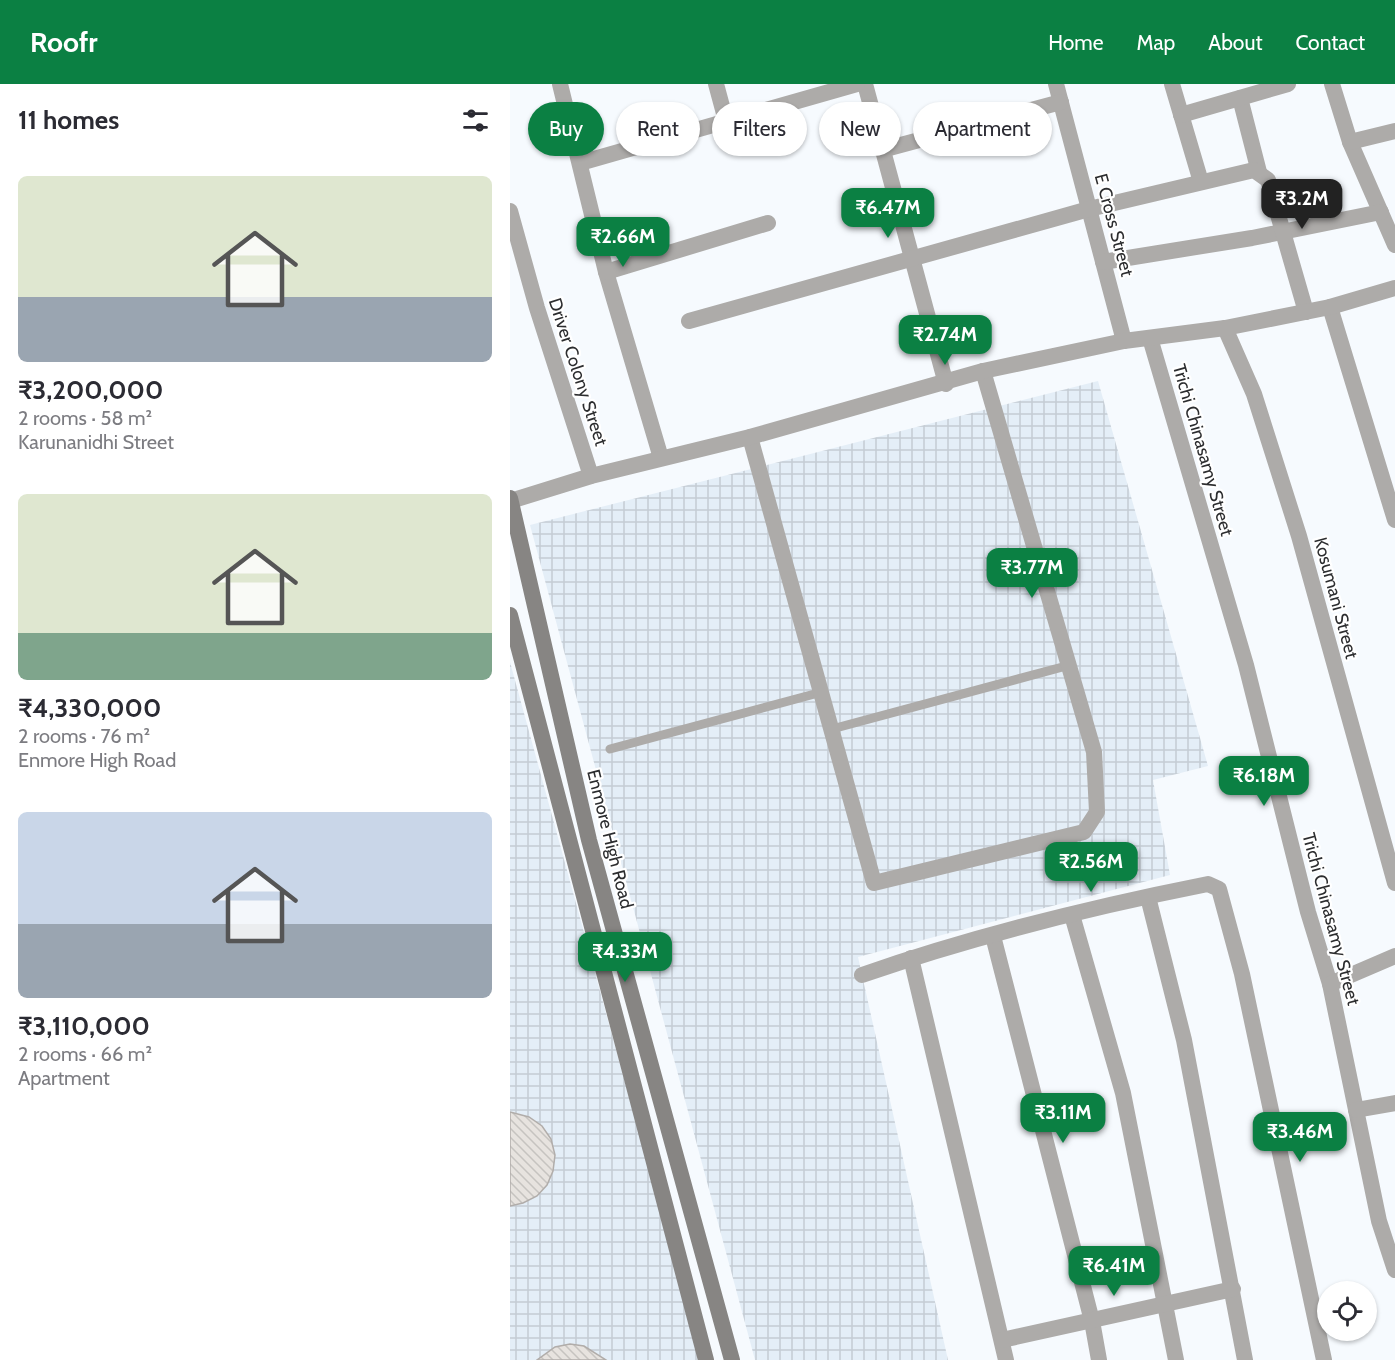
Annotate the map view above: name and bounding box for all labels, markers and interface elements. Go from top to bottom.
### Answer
text: Roofr [30,25,98,59]
text: Home [1048,30,1104,55]
text: Map [1137,30,1175,55]
text: About [1208,30,1262,55]
text: Contact [1295,30,1365,55]
chip: Buy [528,102,604,156]
chip: Rent [616,102,700,156]
chip: Filters [712,102,807,156]
chip: New [819,102,901,156]
chip: Apartment [913,102,1052,156]
text: 11 homes [18,104,119,136]
icon: filters [459,104,492,137]
street label: E Cross Street [1090,171,1138,279]
pin: ₹3.2M [1260,179,1344,230]
text: ₹3.2M [1275,186,1329,210]
pin: ₹6.47M [839,188,937,239]
text: ₹6.47M [855,195,921,219]
icon: home [201,215,309,323]
pin: ₹2.66M [574,217,672,268]
text: ₹2.66M [590,224,656,248]
street label: Driver Colony Street [544,295,612,449]
pin: ₹2.74M [896,315,994,366]
text: ₹2.74M [913,322,977,346]
street label: Trichi Chinasamy Street [1168,362,1238,538]
text: ₹3,200,000 [18,374,163,406]
text: 2 rooms · 58 m² [18,406,152,430]
text: Karunanidhi Street [18,430,174,454]
icon: home [201,533,309,641]
street label: Kosumani Street [1309,535,1363,661]
pin: ₹3.77M [983,548,1081,599]
text: ₹3.77M [1001,555,1063,579]
text: ₹4,330,000 [18,692,161,724]
text: 2 rooms · 76 m² [18,724,150,748]
text: Enmore High Road [18,748,176,772]
pin: ₹6.18M [1215,756,1313,807]
text: ₹6.18M [1233,763,1295,787]
street label: Enmore High Road [582,767,638,911]
street label: Trichi Chinasamy Street [1297,830,1365,1008]
pin: ₹2.56M [1042,842,1140,893]
text: ₹2.56M [1059,849,1123,873]
icon: home [201,851,309,959]
pin: ₹4.33M [576,932,674,983]
text: ₹4.33M [592,939,658,963]
text: ₹3,110,000 [18,1010,150,1042]
text: 2 rooms · 66 m² [18,1042,152,1066]
text: Apartment [18,1066,110,1090]
pin: ₹3.11M [1014,1093,1112,1144]
text: ₹3.11M [1034,1100,1092,1124]
pin: ₹3.46M [1251,1112,1349,1163]
text: ₹3.46M [1267,1119,1333,1143]
pin: ₹6.41M [1065,1246,1163,1297]
text: ₹6.41M [1083,1253,1145,1277]
map controls [1317,1281,1377,1341]
button: locate [1317,1281,1377,1341]

